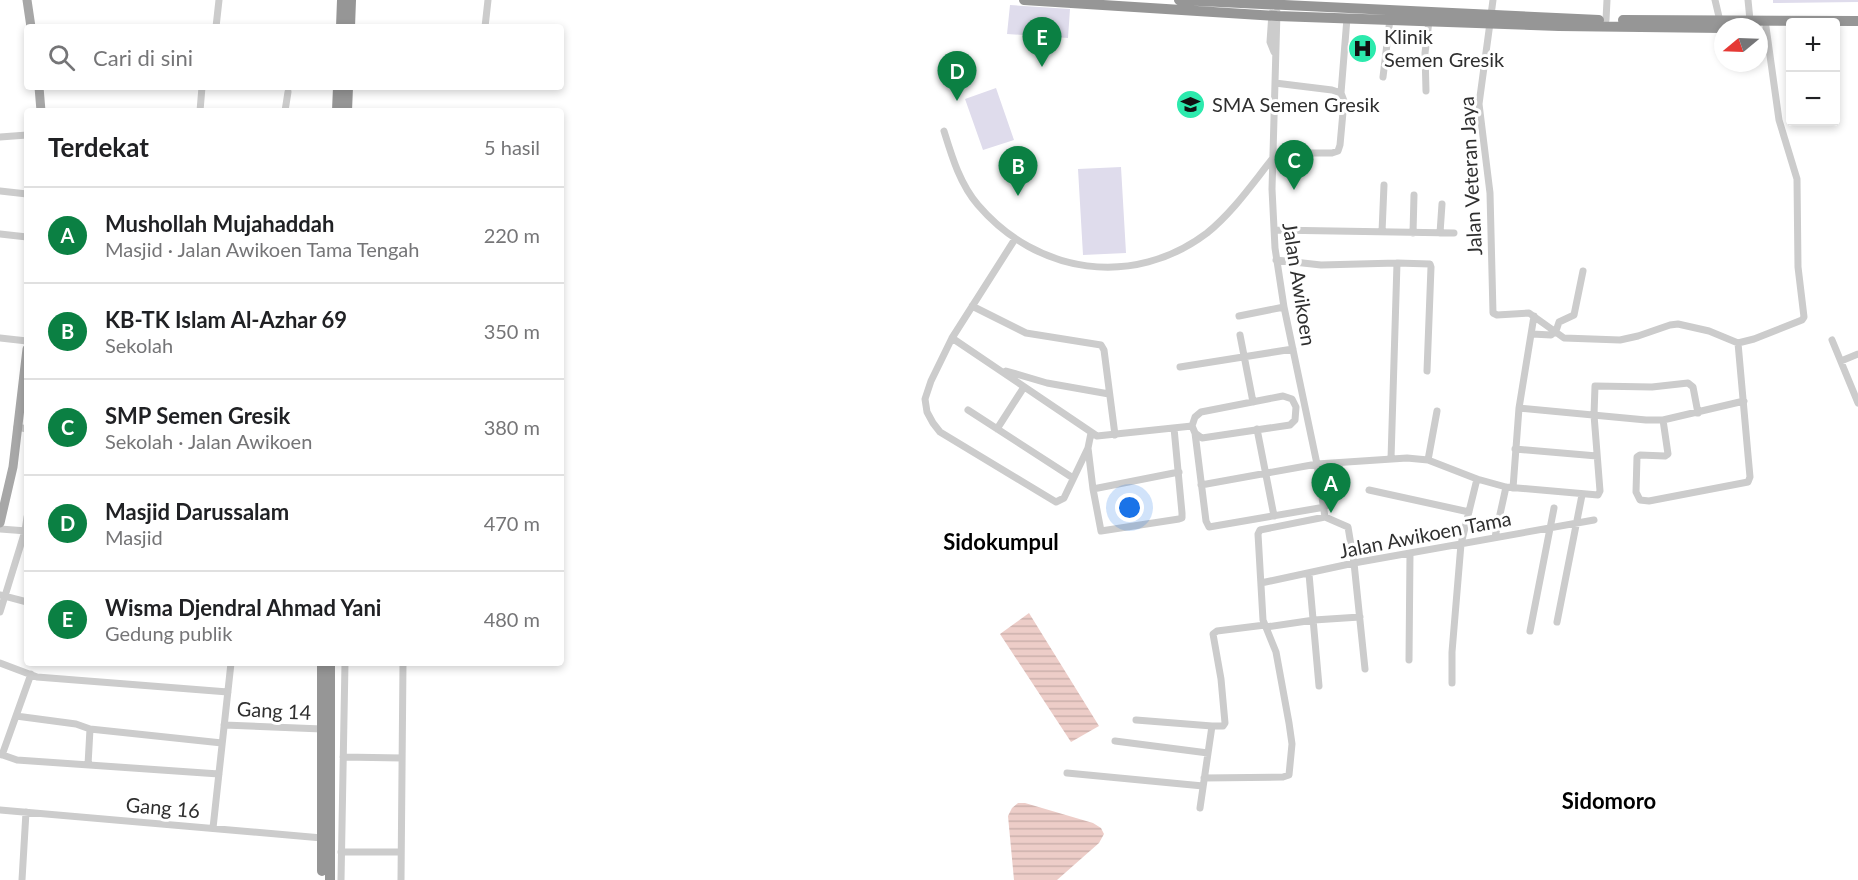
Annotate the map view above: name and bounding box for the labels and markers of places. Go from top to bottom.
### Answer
pin: E [1022,17,1062,67]
place label: Klinik Semen Gresik [1384,24,1505,71]
hospital icon: Klinik Semen Gresik [1347,32,1379,64]
pin: D [938,51,976,101]
school or university icon: SMA Semen Gresik [1175,88,1207,120]
place label: SMA Semen Gresik [1212,92,1380,116]
pin: C [1274,140,1314,190]
pin: B [998,146,1038,196]
pin: A [1312,464,1350,513]

